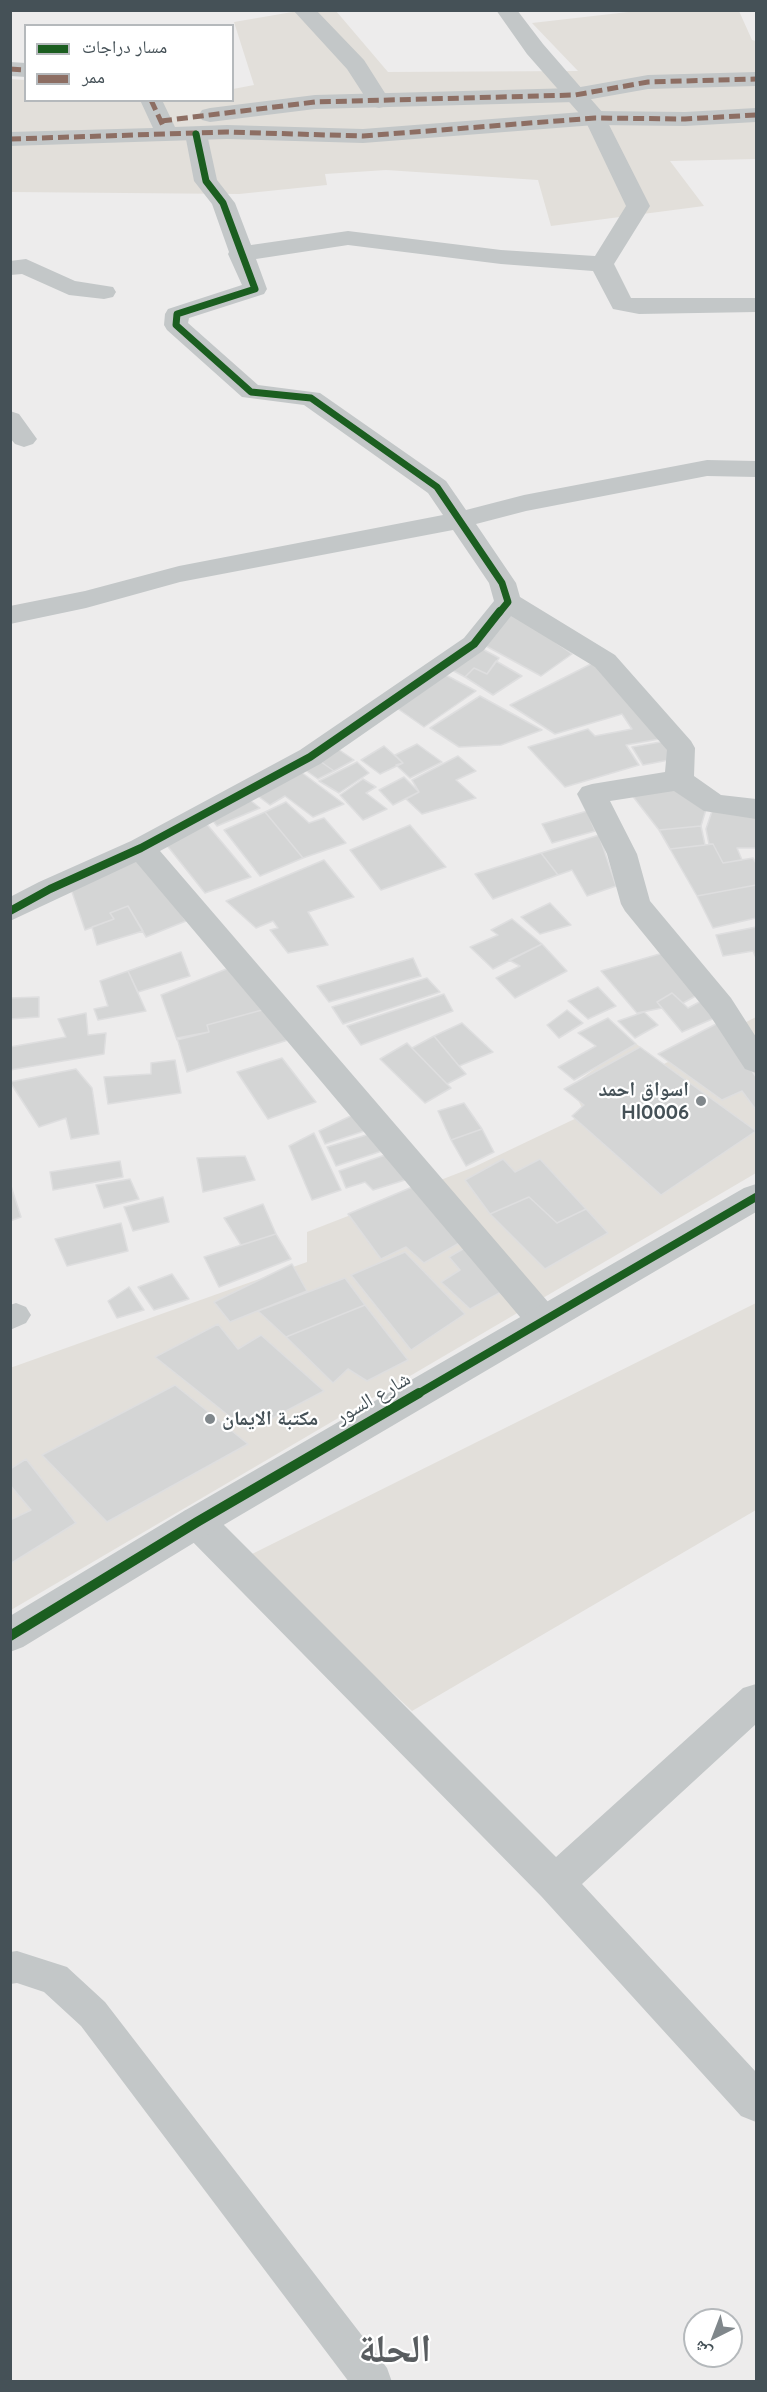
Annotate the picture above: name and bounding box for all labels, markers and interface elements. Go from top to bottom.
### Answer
legend [24,24,234,102]
text: مسار دراجات [82,35,167,58]
text: ممر [82,65,105,88]
place label: اسواق احمد Hl0006 [599,1078,689,1125]
marker: اسواق احمد Hl0006 [694,1094,708,1108]
street label: شارع السور [331,1367,415,1429]
place label: مكتبة الايمان [222,1407,318,1431]
marker: مكتبة الايمان [203,1412,217,1426]
north arrow [683,2308,743,2368]
district label: الحلة [359,2327,431,2373]
text: ش [689,2337,715,2363]

